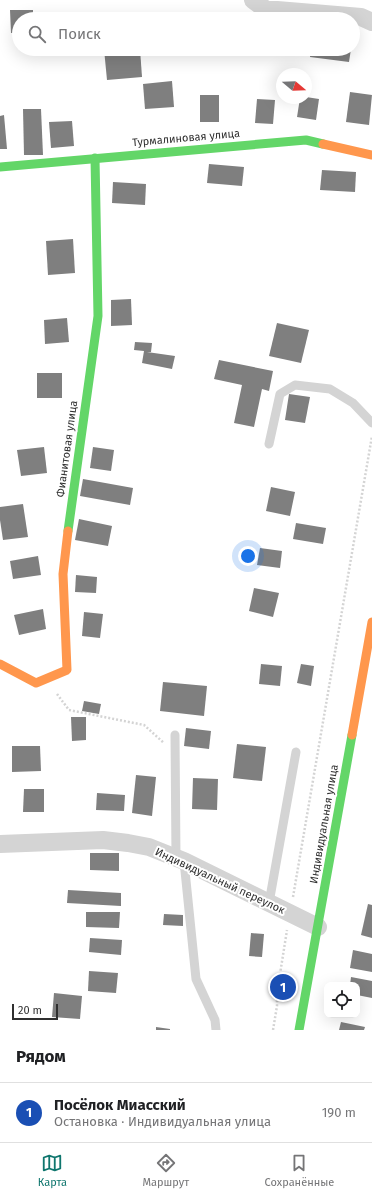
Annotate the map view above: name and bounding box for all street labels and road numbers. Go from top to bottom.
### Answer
street label: Турмалиновая улица [132,127,240,149]
street label: Фианитовая улица [54,400,80,498]
street label: Индивидуальная улица [307,763,341,885]
street label: Индивидуальный переулок [153,845,287,917]

